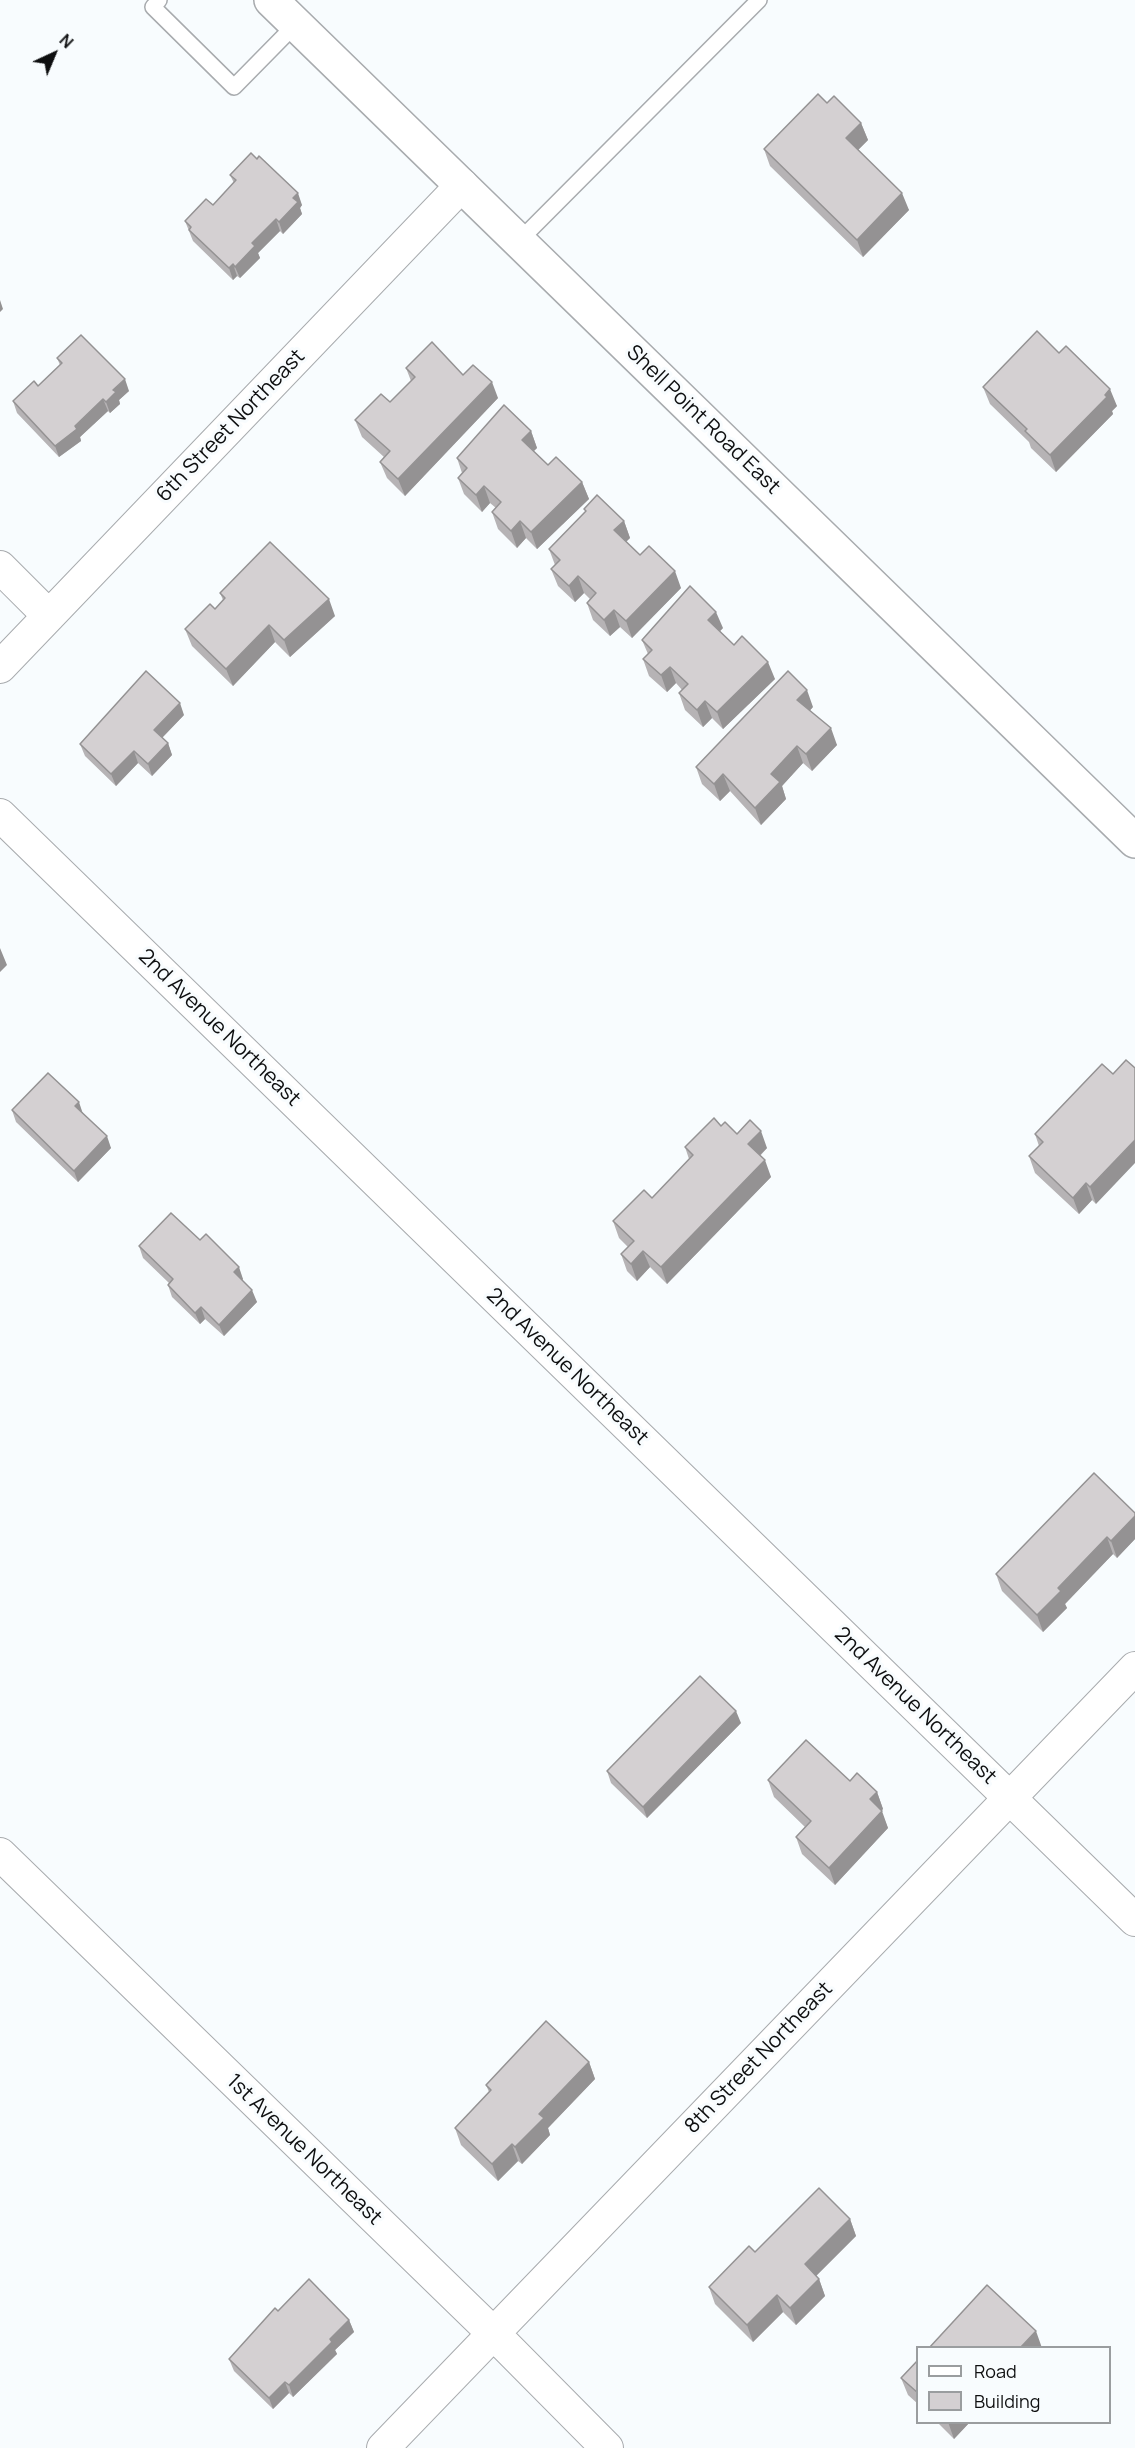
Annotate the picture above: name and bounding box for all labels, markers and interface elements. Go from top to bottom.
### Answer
north arrow [24,24,84,84]
text: N [55,29,78,53]
street label: Shell Point Road East [621,340,785,500]
street label: 6th Street Northeast [152,344,310,508]
street label: 2nd Avenue Northeast [133,944,305,1112]
street label: 2nd Avenue Northeast [481,1283,653,1451]
street label: 2nd Avenue Northeast [829,1622,1001,1790]
street label: 8th Street Northeast [680,1977,838,2139]
street label: 1st Avenue Northeast [221,2069,387,2231]
legend [916,2346,1111,2424]
text: Road [974,2359,1017,2383]
text: Building [974,2389,1040,2413]

